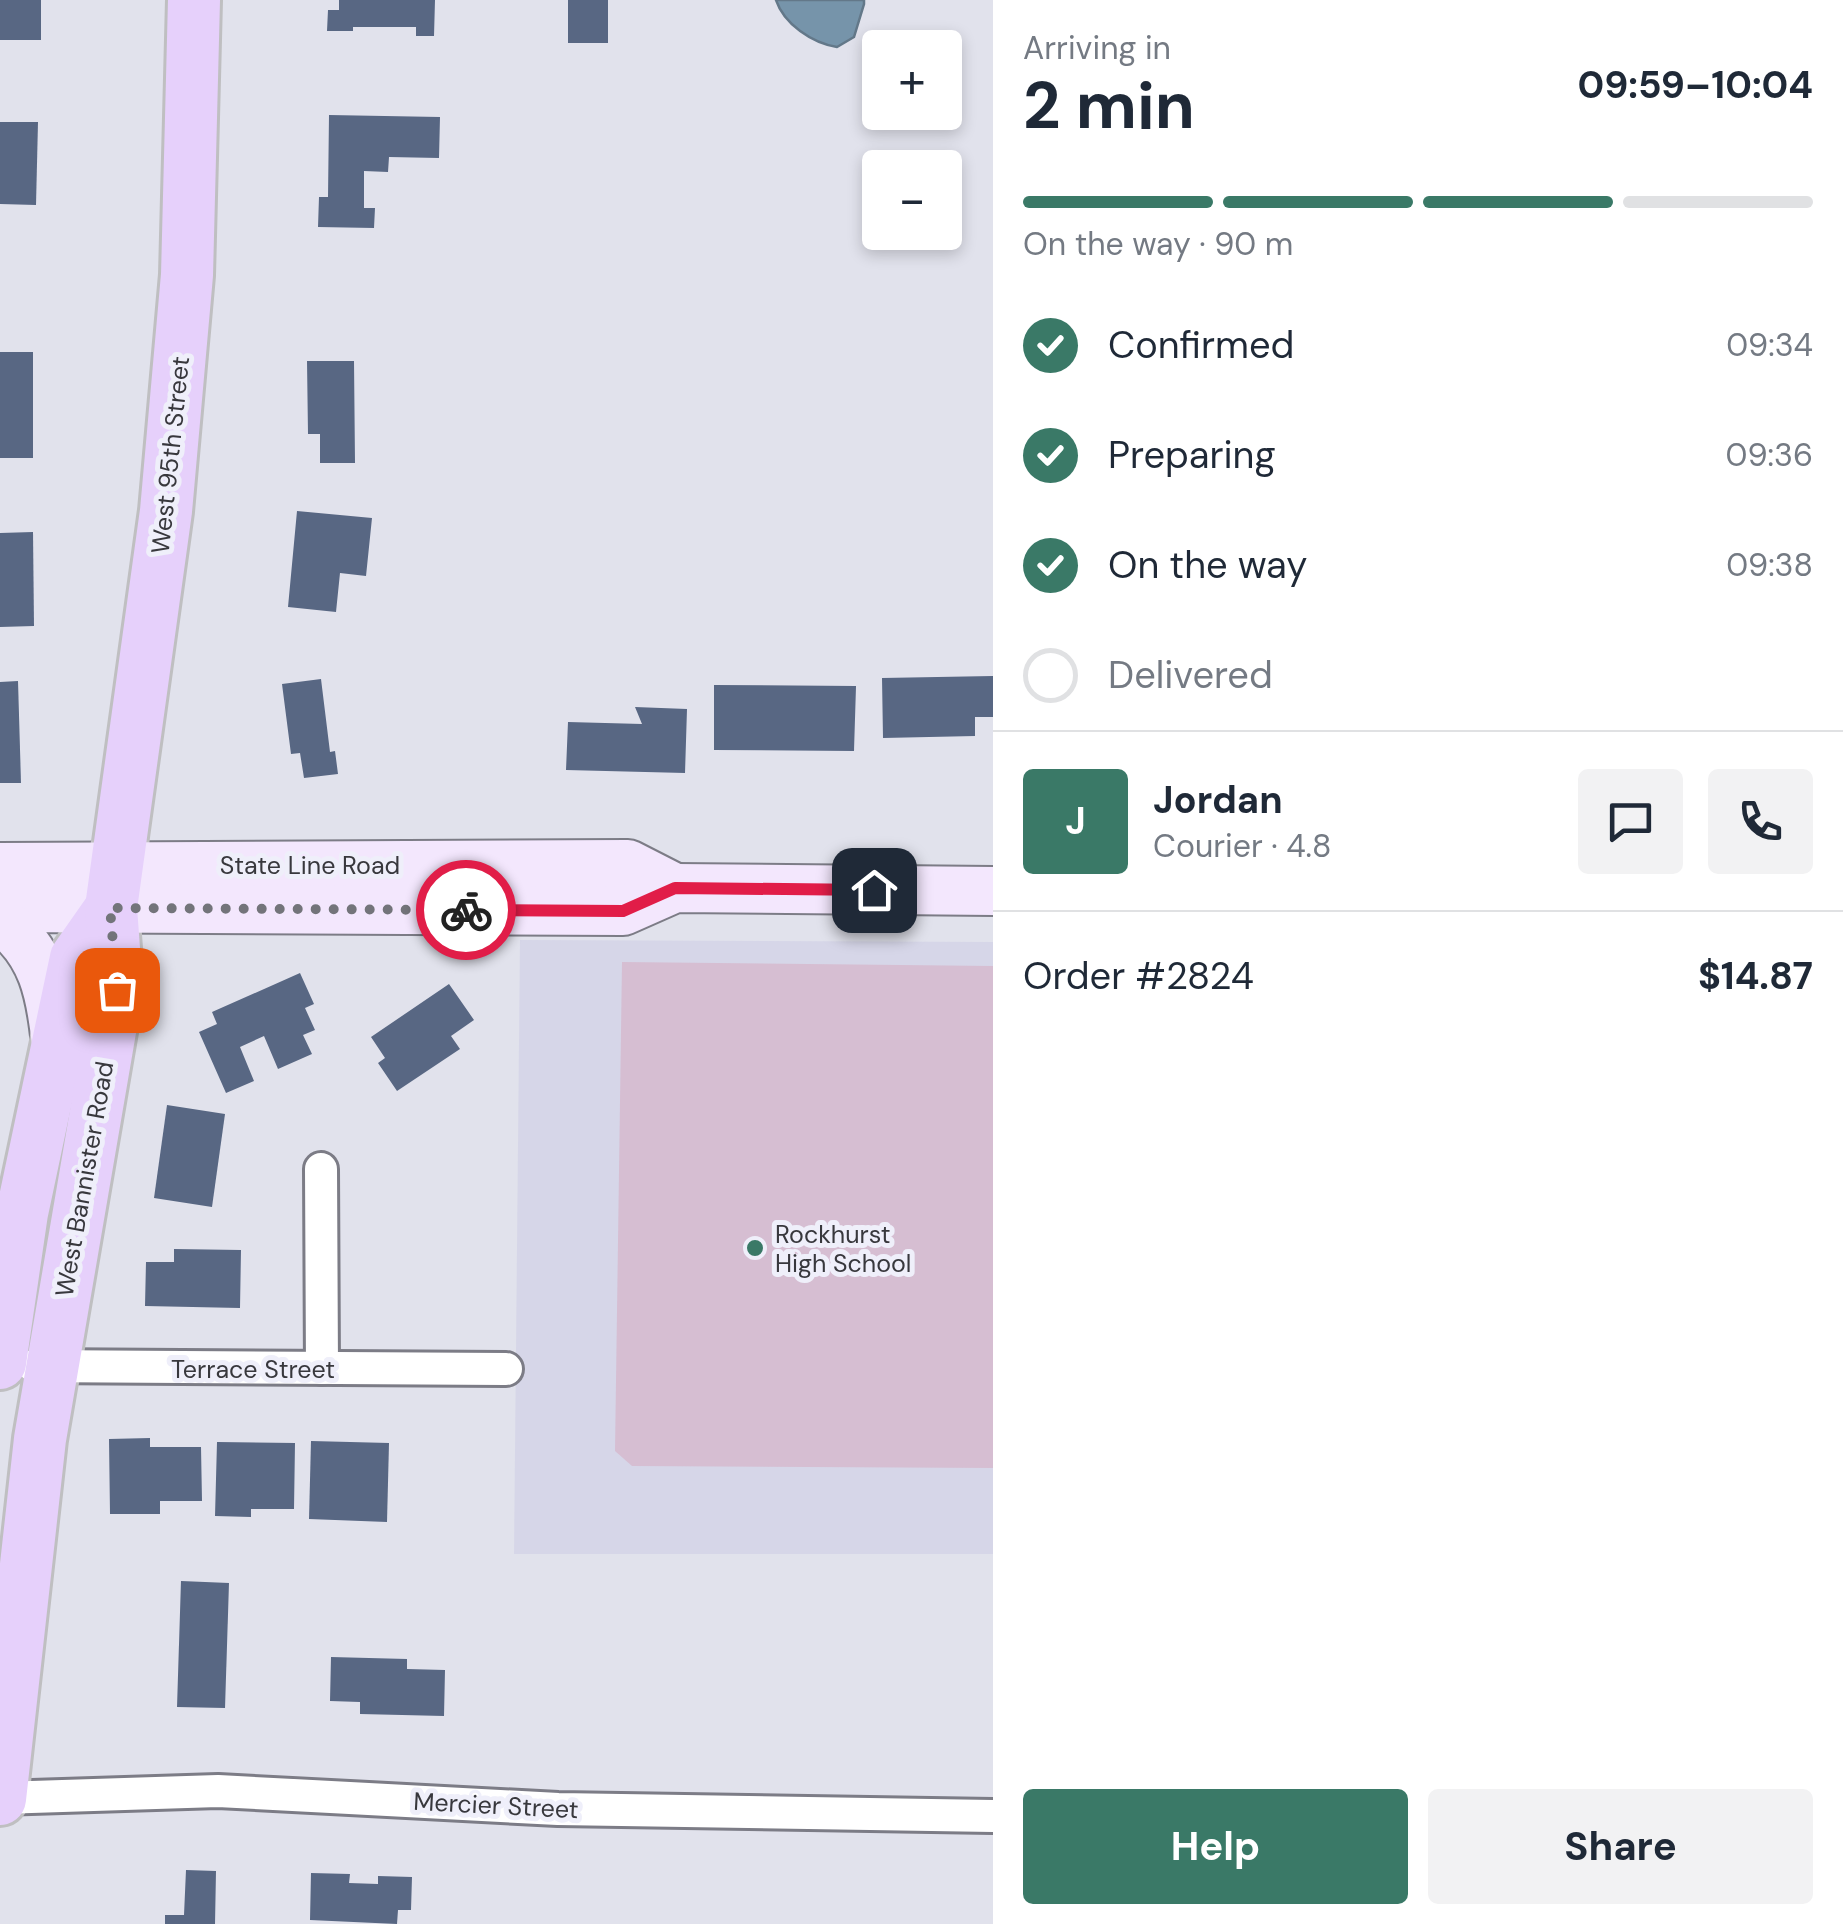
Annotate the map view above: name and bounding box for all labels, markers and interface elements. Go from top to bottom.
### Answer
text: Arriving in [1023,27,1171,69]
map controls [862,30,962,250]
button: + [862,30,962,130]
text: 09:59–10:04 [1577,60,1813,110]
text: 2 min [1023,64,1195,148]
button: − [862,150,962,250]
text: On the way · 90 m [1023,223,1293,265]
icon: check [1023,318,1078,373]
text: Confirmed [1108,320,1294,370]
text: 09:34 [1726,324,1813,366]
street label: West 95th Street [144,355,197,555]
icon: check [1023,428,1078,483]
text: Preparing [1108,430,1276,480]
text: 09:36 [1726,434,1813,476]
icon: check [1023,538,1078,593]
text: On the way [1108,540,1307,590]
text: 09:38 [1726,544,1813,586]
text: Delivered [1108,650,1273,700]
button: chat [1578,769,1683,874]
button: phone [1708,769,1813,874]
text: Jordan [1153,775,1283,825]
text: J [1065,796,1086,846]
text: Courier · 4.8 [1153,825,1331,867]
pin [832,848,917,933]
street label: State Line Road [220,849,400,882]
courier [416,860,516,960]
icon: home [847,863,902,918]
icon: bike [439,883,494,938]
pin [75,948,160,1033]
text: Order #2824 [1023,951,1254,1001]
text: $14.87 [1698,951,1813,1001]
icon: bag [90,963,145,1018]
street label: West Bannister Road [48,1059,121,1299]
place label: Rockhurst High School [775,1218,911,1280]
marker: Rockhurst High School [744,1237,766,1259]
street label: Terrace Street [171,1353,335,1386]
street label: Mercier Street [413,1785,579,1826]
button: Help [1023,1789,1408,1904]
button: Share [1428,1789,1813,1904]

